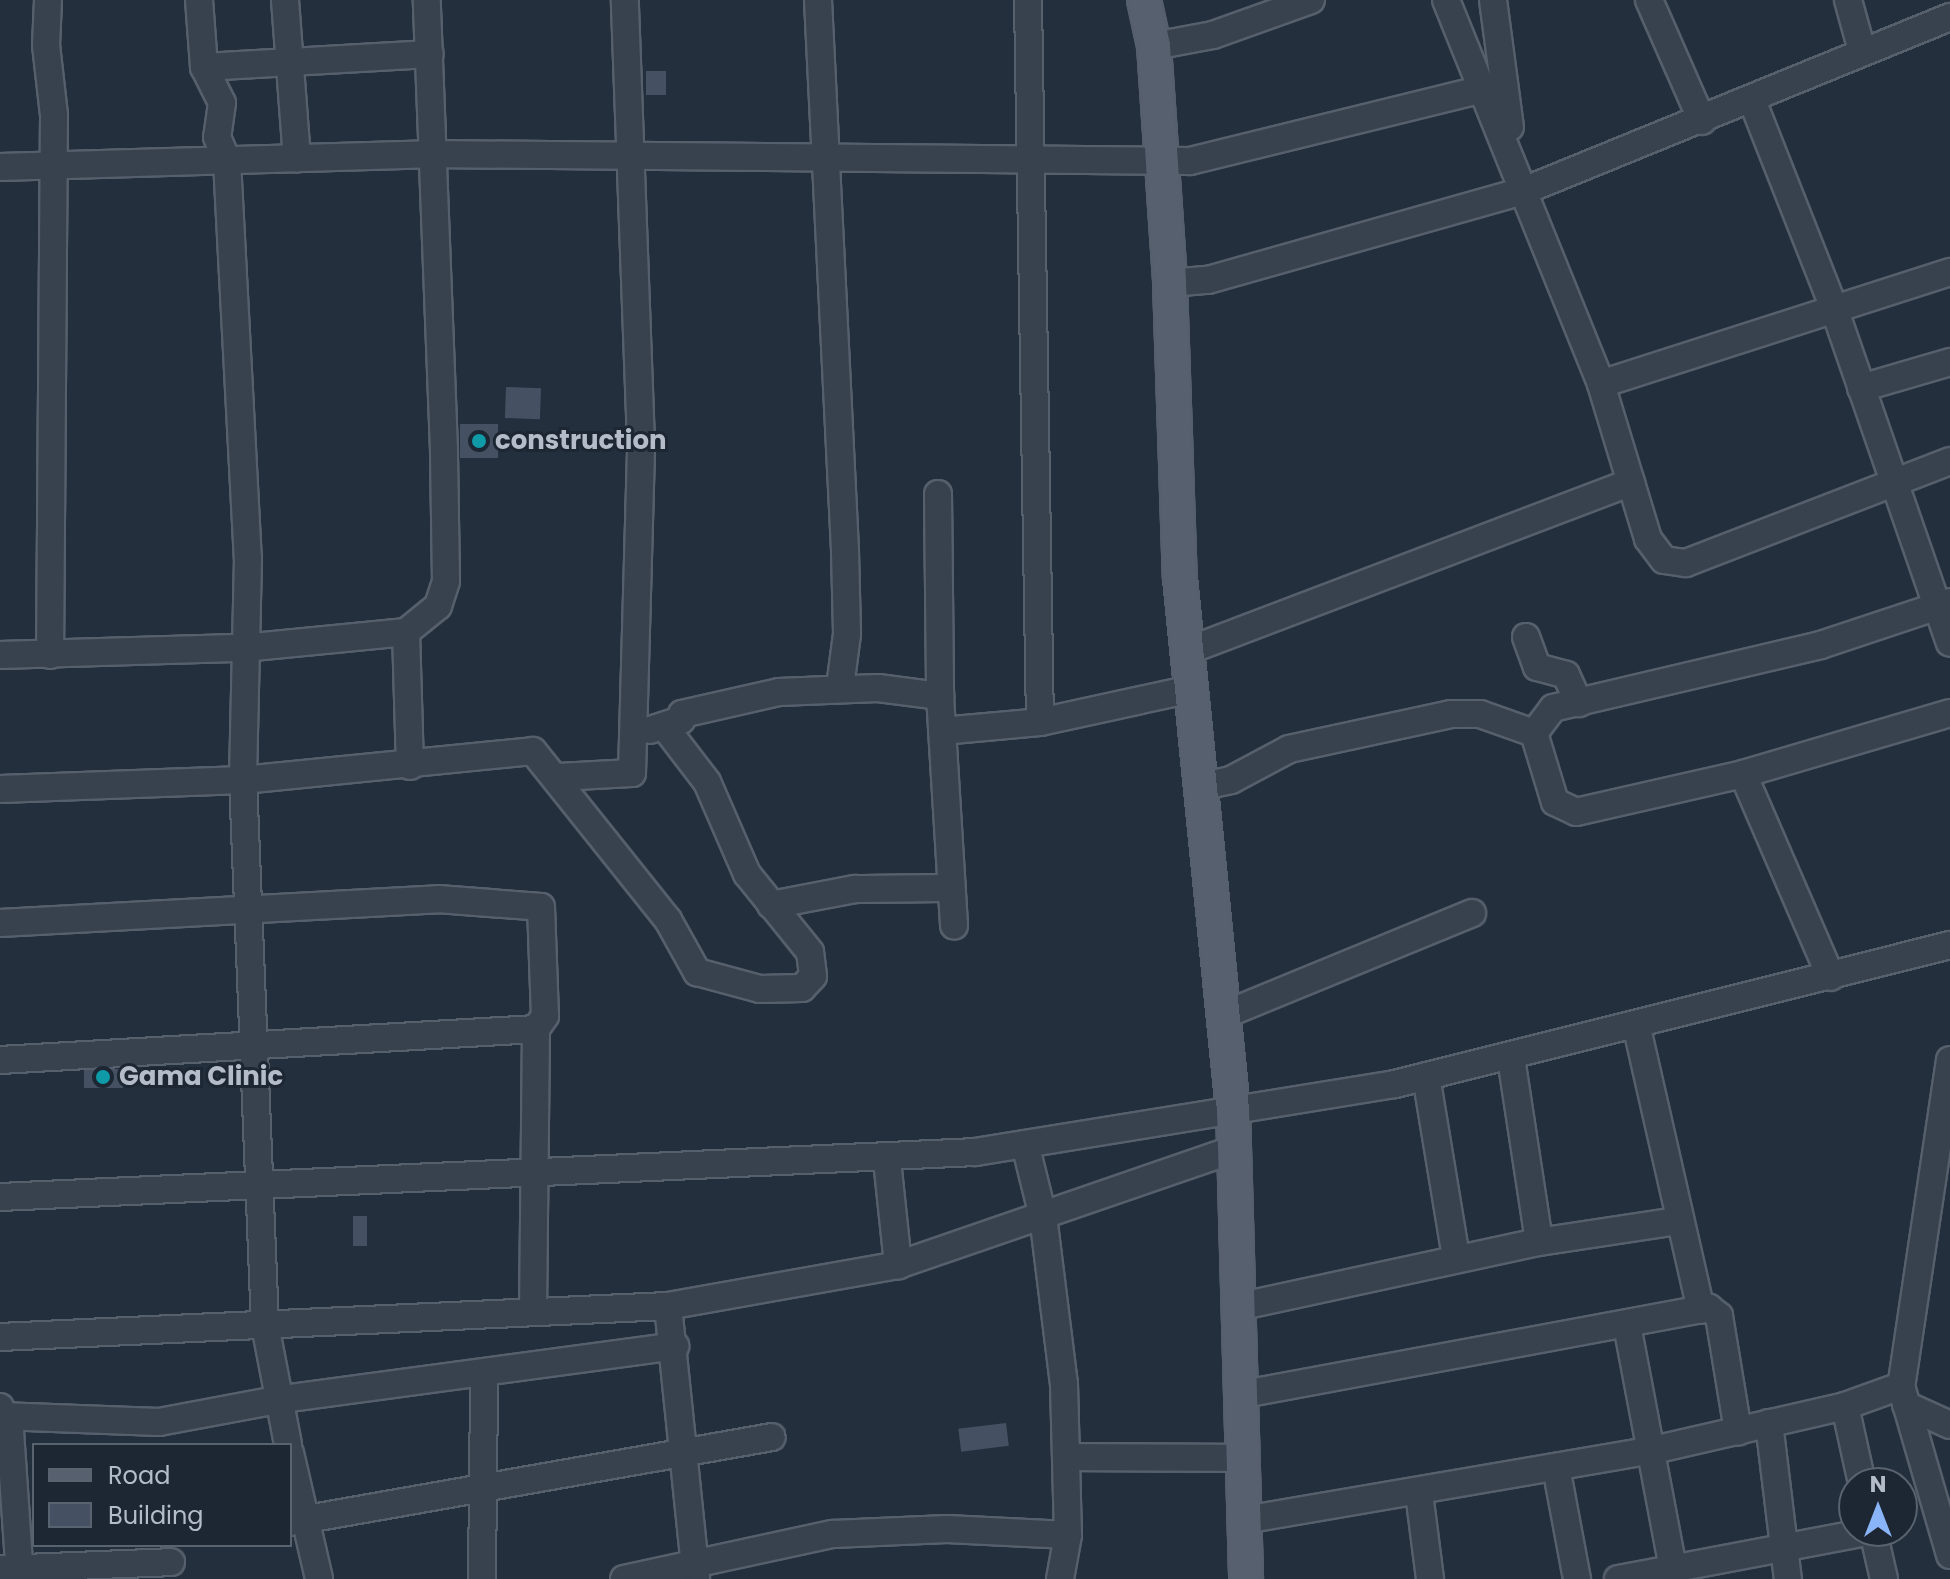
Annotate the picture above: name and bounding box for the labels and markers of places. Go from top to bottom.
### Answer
place label: construction [495,425,667,457]
marker: construction [470,432,488,450]
place label: Gama Clinic [119,1061,283,1093]
marker: Gama Clinic [94,1068,112,1086]

